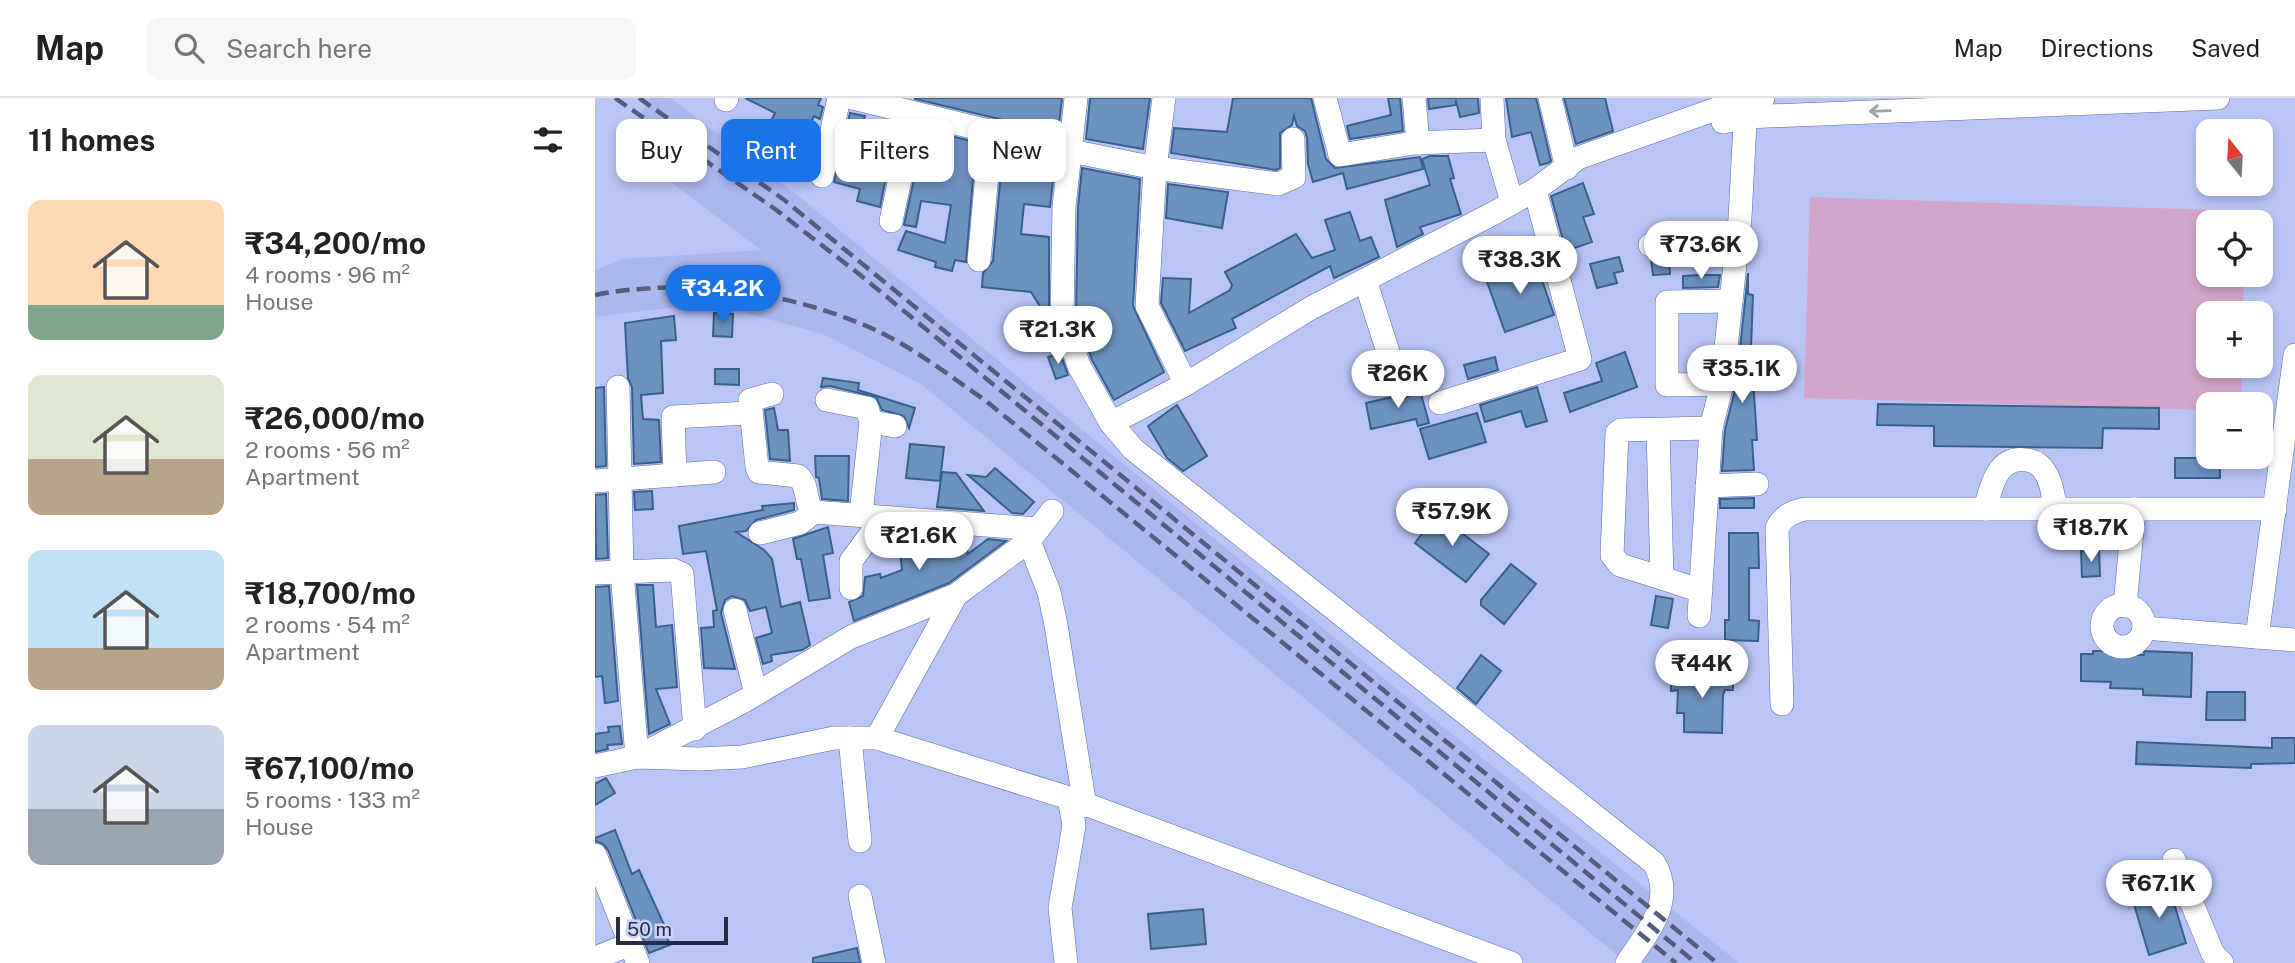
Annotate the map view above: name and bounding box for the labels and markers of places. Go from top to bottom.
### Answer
pin: ₹73.6K [1644,222,1758,281]
pin: ₹38.3K [1463,236,1577,296]
pin: ₹34.2K [666,266,780,325]
pin: ₹21.3K [1001,306,1115,366]
pin: ₹35.1K [1685,345,1799,405]
pin: ₹26K [1357,350,1439,410]
pin: ₹57.9K [1395,489,1509,548]
pin: ₹18.7K [2034,504,2148,564]
pin: ₹21.6K [862,512,976,572]
pin: ₹44K [1661,640,1743,700]
pin: ₹67.1K [2102,860,2216,920]

